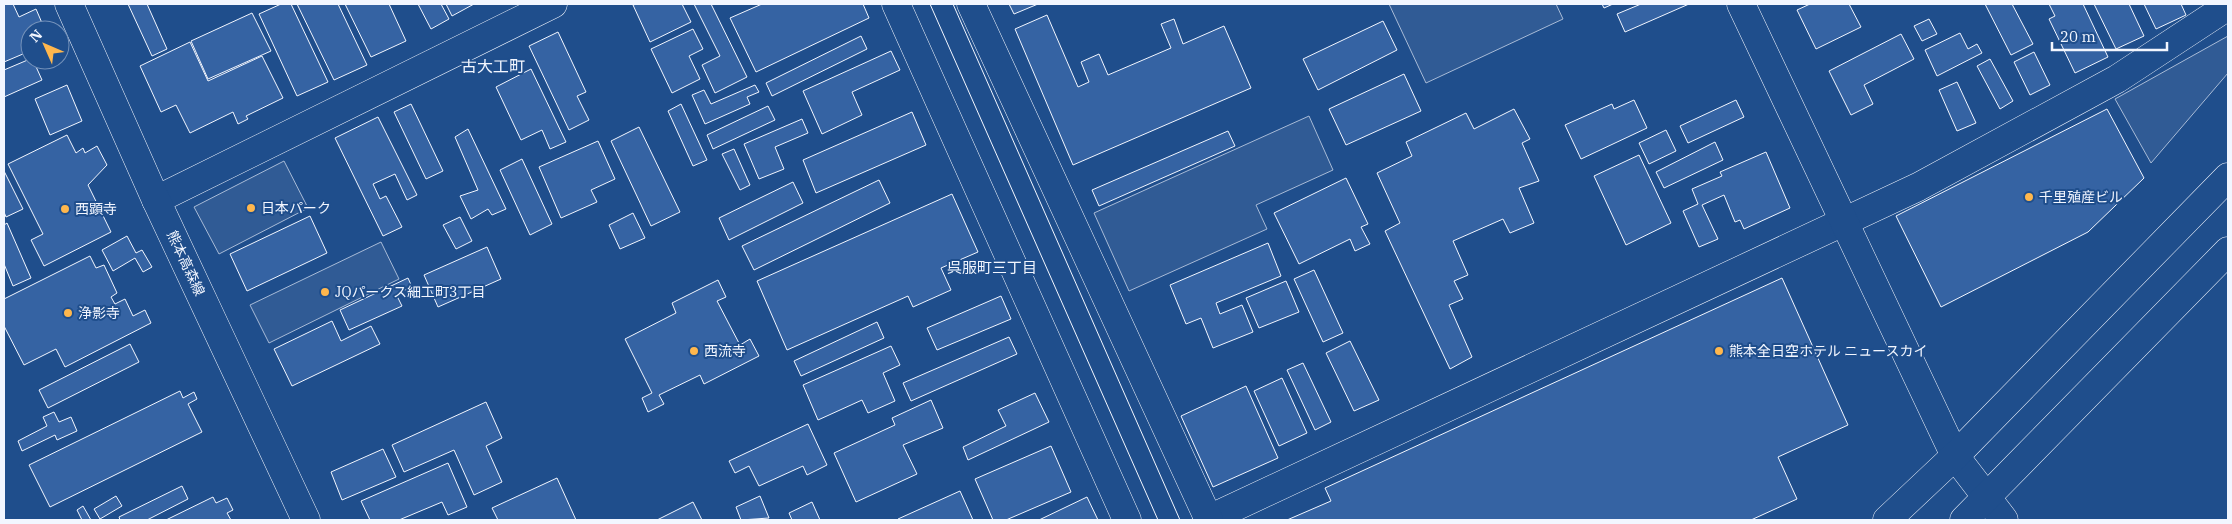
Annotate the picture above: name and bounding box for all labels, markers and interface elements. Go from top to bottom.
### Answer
north arrow [20,20,70,70]
scale bar [2052,20,2167,52]
text: N [26,26,46,46]
text: 20 m [2060,27,2096,46]
district label: 古大工町 [461,56,525,76]
place label: 千里殖産ビル [2039,188,2123,206]
marker: 千里殖産ビル [2023,191,2035,203]
place label: 日本パーク [261,199,331,217]
place label: 西顕寺 [75,200,117,218]
marker: 日本パーク [245,202,257,214]
marker: 西顕寺 [59,203,71,215]
street label: 熊本高森線 [163,227,209,299]
district label: 呉服町三丁目 [947,258,1037,277]
place label: JQパークス細工町3丁目 [335,283,485,301]
marker: JQパークス細工町3丁目 [319,286,331,298]
place label: 浄影寺 [78,304,120,322]
marker: 浄影寺 [62,307,74,319]
place label: 西流寺 [704,342,746,360]
place label: 熊本全日空ホテル ニュースカイ [1729,342,1928,360]
marker: 西流寺 [688,345,700,357]
marker: 熊本全日空ホテル ニュースカイ [1713,345,1725,357]

